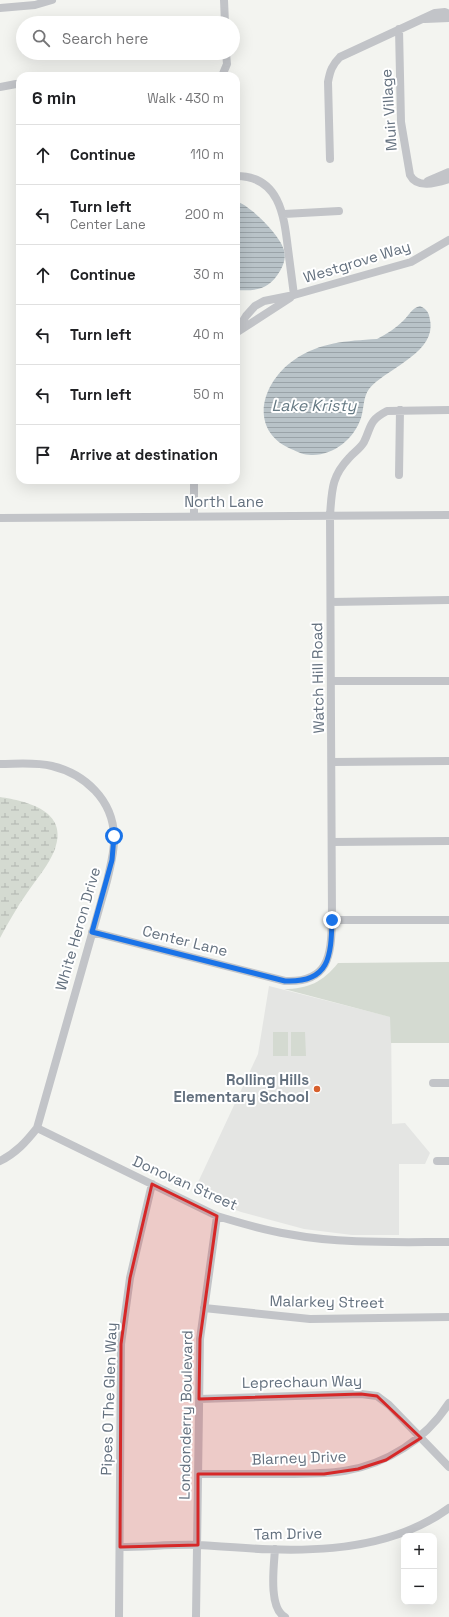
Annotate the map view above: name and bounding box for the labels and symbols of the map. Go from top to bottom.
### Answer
street label: Muir Village [376,68,401,152]
street label: Westgrove Way [301,236,413,287]
water label: Lake Kristy [272,395,358,416]
street label: North Lane [184,492,264,511]
street label: Watch Hill Road [307,622,328,734]
route start [105,827,123,845]
street label: White Heron Drive [51,865,104,993]
route end [323,911,341,929]
street label: Center Lane [140,921,230,960]
place label: Rolling Hills Elementary School [174,1070,309,1106]
marker: Rolling Hills Elementary School [312,1084,322,1094]
street label: Donovan Street [130,1151,241,1214]
street label: Malarkey Street [269,1291,385,1312]
street label: Pipes O The Glen Way [96,1322,121,1476]
street label: Londonderry Boulevard [175,1330,196,1500]
street label: Leprechaun Way [242,1371,362,1392]
street label: Blarney Drive [251,1446,347,1469]
street label: Tam Drive [253,1523,323,1544]

